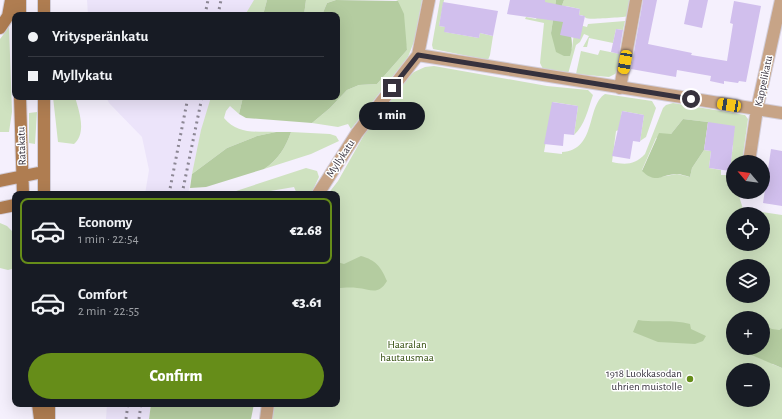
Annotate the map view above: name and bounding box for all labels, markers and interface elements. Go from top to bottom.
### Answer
text: Yritysperänkatu [52,29,148,44]
car [617,49,633,75]
street label: Kappelikatu [753,54,774,108]
text: Myllykatu [52,68,112,83]
route end [383,79,401,97]
route start [682,90,700,108]
car [716,97,742,113]
callout: 1 min [359,102,425,130]
text: 1 min [378,109,406,122]
street label: Ratakatu [15,126,28,165]
street label: Myllykatu [324,137,357,179]
north arrow [726,155,770,199]
map controls [726,155,770,407]
button: locate [726,207,770,251]
icon: car [30,213,66,249]
text: Economy [78,215,132,230]
text: €2.68 [290,223,322,238]
text: 1 min · 22:54 [78,233,139,246]
button: layers [726,259,770,303]
icon: car [30,285,66,321]
text: Comfort [78,287,127,302]
text: €3.61 [292,295,322,310]
text: 2 min · 22:55 [78,305,139,318]
button: + [726,311,770,355]
park label: Haaralan hautausmaa [380,339,434,363]
button: Confirm [28,353,324,399]
button: − [726,363,770,407]
place label: 1918 Luokkasodan uhrien muistolle [606,368,682,392]
marker: 1918 Luokkasodan uhrien muistolle [685,374,695,384]

